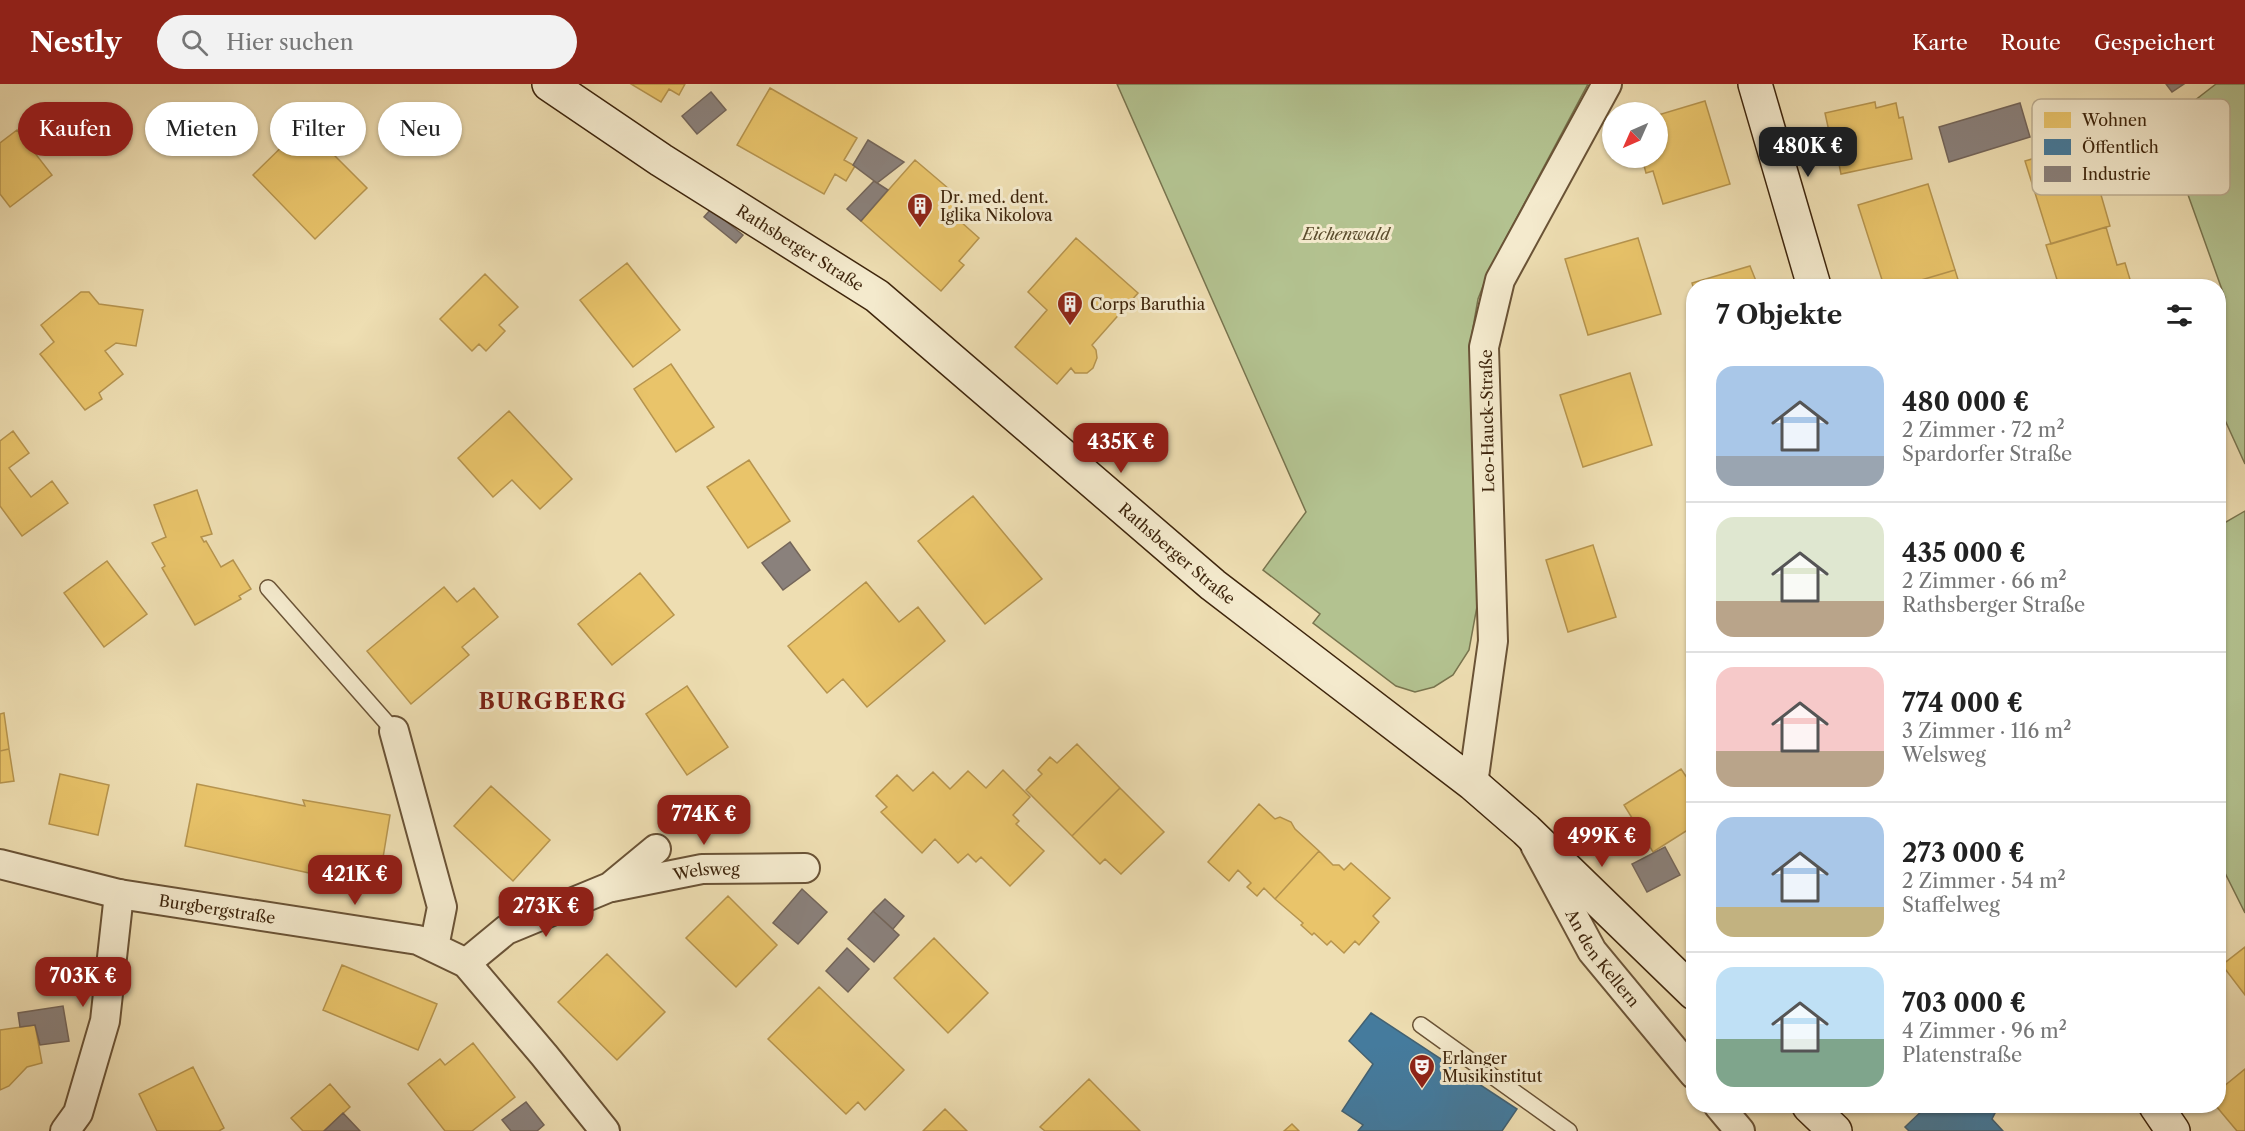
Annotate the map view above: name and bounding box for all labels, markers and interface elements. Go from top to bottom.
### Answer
search box [157,15,577,69]
text: Nestly [30,25,121,59]
icon: search [178,26,211,59]
text: Hier suchen [226,29,353,56]
text: Karte [1912,30,1968,55]
text: Route [2001,30,2061,55]
text: Gespeichert [2094,30,2215,55]
legend [2032,99,2230,195]
chip: Kaufen [18,102,133,156]
chip: Mieten [145,102,258,156]
chip: Filter [270,102,366,156]
chip: Neu [378,102,462,156]
north arrow [1602,102,1668,168]
map controls [1602,102,1668,168]
text: Wohnen [2081,110,2147,130]
pin: 480K € [1759,127,1857,178]
text: 480K € [1773,134,1843,158]
text: Öffentlich [2082,137,2159,157]
text: Industrie [2082,164,2151,184]
place label: Dr. med. dent. Iglika Nikolova [940,187,1053,225]
building icon: Dr. med. dent. Iglika Nikolova [905,191,935,229]
street label: Rathsberger Straße [733,200,868,295]
park label: Eichenwald [1300,224,1391,244]
building icon: Corps Baruthia [1055,289,1085,327]
place label: Corps Baruthia [1090,294,1206,314]
text: 7 Objekte [1716,299,1842,331]
icon: filters [2163,299,2196,332]
street label: Leo-Hauck-Straße [1476,349,1498,493]
text: 480 000 € [1902,386,2029,418]
icon: home [1764,390,1836,462]
text: 2 Zimmer · 72 m² [1902,418,2065,442]
pin: 435K € [1072,423,1170,474]
text: 435K € [1087,430,1155,454]
text: Spardorfer Straße [1902,442,2072,466]
street label: Rathsberger Straße [1115,498,1239,608]
text: 435 000 € [1902,537,2026,569]
icon: home [1764,541,1836,613]
text: 2 Zimmer · 66 m² [1902,569,2067,593]
text: Rathsberger Straße [1902,593,2085,617]
text: 774 000 € [1902,687,2023,719]
district label: BURGBERG [479,688,627,715]
icon: home [1764,691,1836,763]
text: 3 Zimmer · 116 m² [1902,719,2071,743]
text: Welsweg [1902,743,1986,767]
pin: 774K € [655,795,753,846]
text: 774K € [671,802,737,826]
pin: 499K € [1553,817,1651,868]
text: 499K € [1568,824,1636,848]
text: 273 000 € [1902,837,2025,869]
icon: home [1764,841,1836,913]
pin: 421K € [306,855,404,906]
street label: Welsweg [670,859,740,885]
text: 421K € [322,862,388,886]
text: 2 Zimmer · 54 m² [1902,869,2066,893]
pin: 273K € [497,887,595,938]
street label: Burgbergstraße [157,890,277,928]
text: Staffelweg [1902,893,2000,917]
text: 273K € [513,894,579,918]
street label: An den Kellern [1561,905,1644,1011]
pin: 703K € [34,957,132,1008]
text: 703K € [49,964,117,988]
text: 703 000 € [1902,987,2026,1019]
icon: home [1764,991,1836,1063]
text: 4 Zimmer · 96 m² [1902,1019,2067,1043]
text: Platenstraße [1902,1043,2022,1067]
place label: Erlanger Musikinstitut [1442,1048,1543,1086]
theatre icon: Erlanger Musikinstitut [1407,1052,1437,1090]

